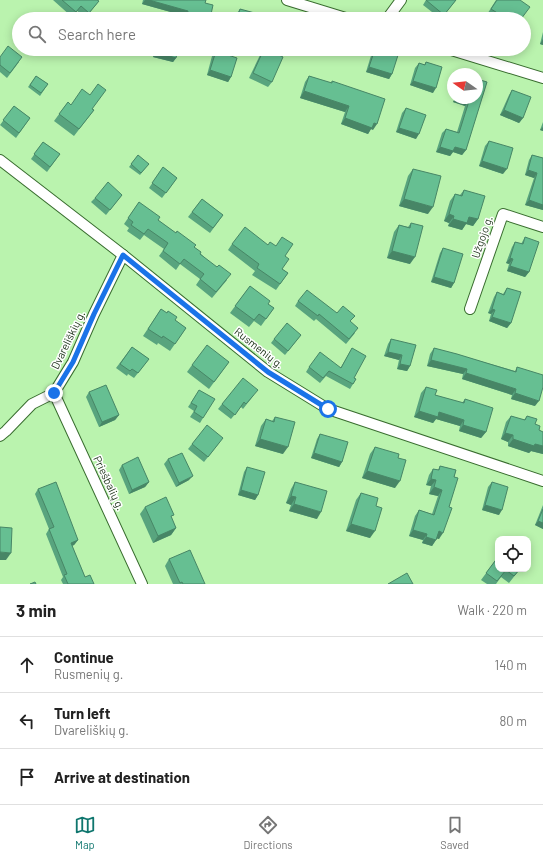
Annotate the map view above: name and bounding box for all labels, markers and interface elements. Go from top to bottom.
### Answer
search box [12,12,531,56]
icon: search [26,23,48,45]
text: Search here [58,25,136,43]
north arrow [447,68,483,104]
street label: Užgojo g. [468,214,495,260]
street label: Dvareliškių g. [48,308,87,371]
street label: Rusmenių g. [232,324,286,371]
route end [45,384,63,402]
route start [319,400,337,418]
street label: Priešbalių g. [91,454,128,512]
map controls [495,536,531,572]
button: locate [495,536,531,572]
text: 3 min [16,600,56,620]
text: Walk · 220 m [457,602,527,618]
text: Continue [54,648,114,666]
icon: ahead [16,654,38,676]
text: 140 m [495,657,527,673]
text: Rusmenių g. [54,666,123,682]
text: Turn left [54,704,110,722]
icon: left [16,710,38,732]
text: 80 m [500,713,527,729]
text: Dvareliškių g. [54,722,129,738]
icon: arrive [16,766,38,788]
text: Arrive at destination [54,768,190,786]
tab: Map [74,814,96,851]
tab: Directions [243,814,293,851]
tab: Saved [440,814,469,851]

